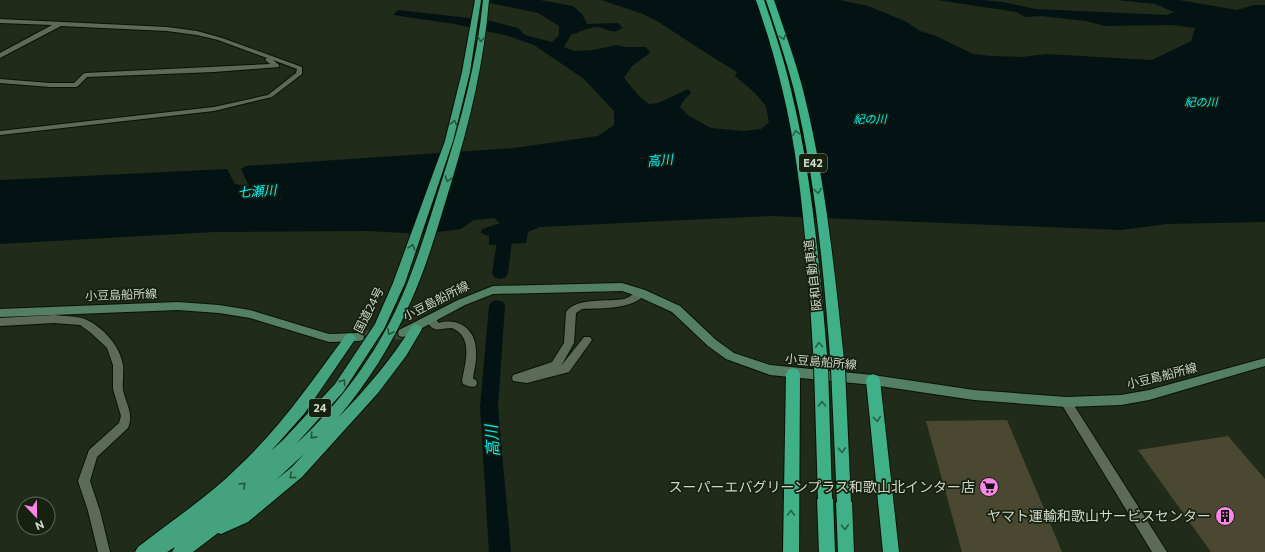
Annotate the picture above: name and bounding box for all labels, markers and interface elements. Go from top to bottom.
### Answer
one-way arrow [778,33,786,40]
one-way arrow [477,36,486,42]
water label: 紀の川 [1185,95,1218,108]
water label: 紀の川 [854,112,887,125]
one-way arrow [449,120,457,127]
one-way arrow [792,130,800,136]
water label: 高川 [646,150,676,169]
road number: E42 [799,154,827,172]
one-way arrow [444,175,453,182]
water label: 七瀬川 [237,182,279,200]
one-way arrow [813,188,822,194]
street label: 阪和自動車道 [801,239,823,312]
one-way arrow [407,243,416,250]
street label: 小豆島船所線 [400,278,471,323]
street label: 国道24号 [351,284,386,335]
street label: 小豆島船所線 [85,286,157,302]
one-way arrow [387,328,395,335]
one-way arrow [815,342,824,348]
street label: 小豆島船所線 [785,351,858,371]
street label: 小豆島船所線 [1125,360,1198,391]
one-way arrow [338,379,345,386]
road number: 24 [309,399,331,417]
one-way arrow [818,401,826,407]
one-way arrow [873,416,882,422]
water label: 高川 [481,422,502,458]
one-way arrow [310,431,318,439]
one-way arrow [837,447,846,453]
one-way arrow [290,472,297,479]
supermarket icon: スーパーエバグリーンプラス和歌山北インター店 [978,476,1000,498]
place label: スーパーエバグリーンプラス和歌山北インター店 [669,478,975,495]
one-way arrow [238,482,246,489]
north arrow [16,496,56,536]
building icon: ヤマト運輸和歌山サービスセンター [1214,505,1236,527]
place label: ヤマト運輸和歌山サービスセンター [987,507,1211,524]
one-way arrow [787,510,795,516]
text: N [34,518,46,533]
one-way arrow [841,524,850,530]

